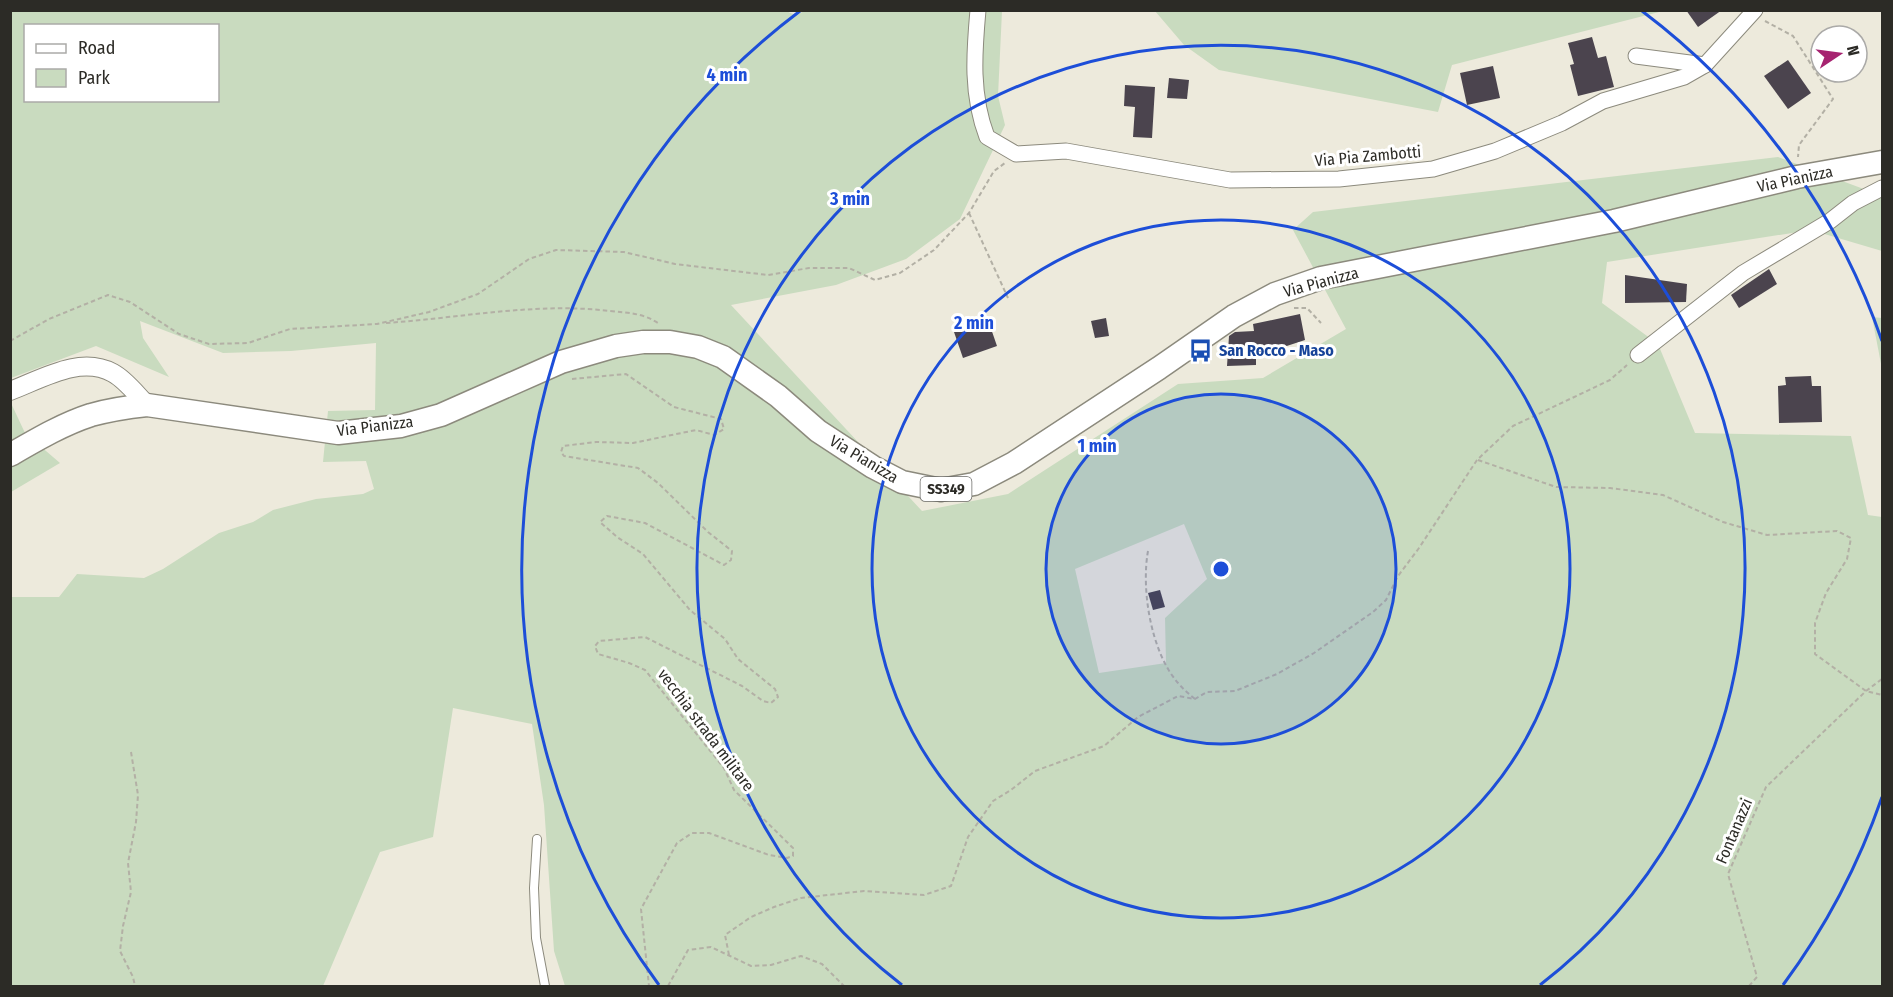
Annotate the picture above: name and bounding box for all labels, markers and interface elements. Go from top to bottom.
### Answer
legend [24,24,219,102]
north arrow [1809,24,1869,84]
text: Road [78,37,115,59]
text: N [1843,44,1863,58]
text: 4 min [707,64,747,86]
text: Park [78,67,111,89]
street label: Via Pia Zambotti [1314,142,1422,170]
street label: Via Pianizza [1755,162,1835,196]
text: 3 min [829,188,870,210]
street label: Via Pianizza [1281,263,1361,301]
text: 2 min [953,312,994,334]
bus stop icon: San Rocco - Maso [1188,337,1214,363]
place label: San Rocco - Maso [1219,341,1334,360]
street label: Via Pianizza [336,412,414,440]
street label: Via Pianizza [826,431,902,487]
text: 1 min [1077,435,1117,457]
road number: SS349 [920,477,972,501]
centre of rings [1211,559,1231,579]
street label: vecchia strada militare [654,665,758,795]
street label: Fontanazzi [1712,795,1756,867]

